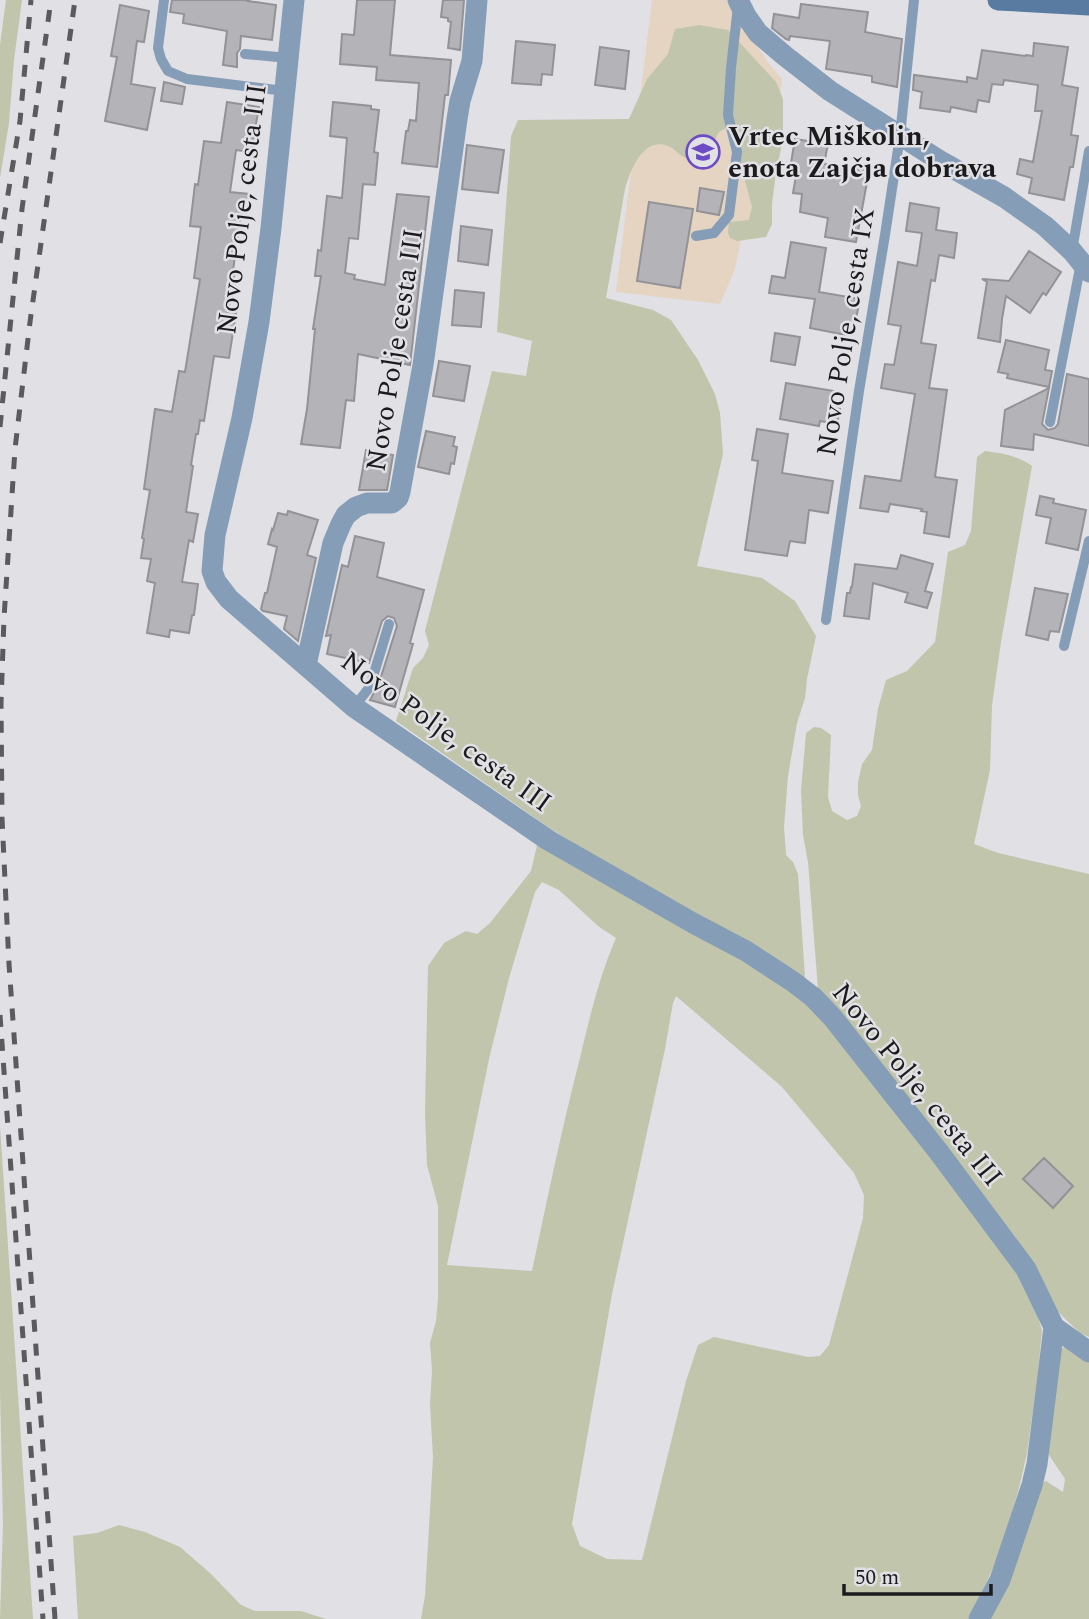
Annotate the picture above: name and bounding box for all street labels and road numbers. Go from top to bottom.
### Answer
street label: Novo Polje, cesta III [205,81,279,337]
street label: Novo Polje, cesta IX [805,205,887,459]
street label: Novo Polje cesta III [355,226,435,474]
street label: Novo Polje, cesta III [331,640,561,824]
street label: Novo Polje, cesta III [821,973,1013,1197]

